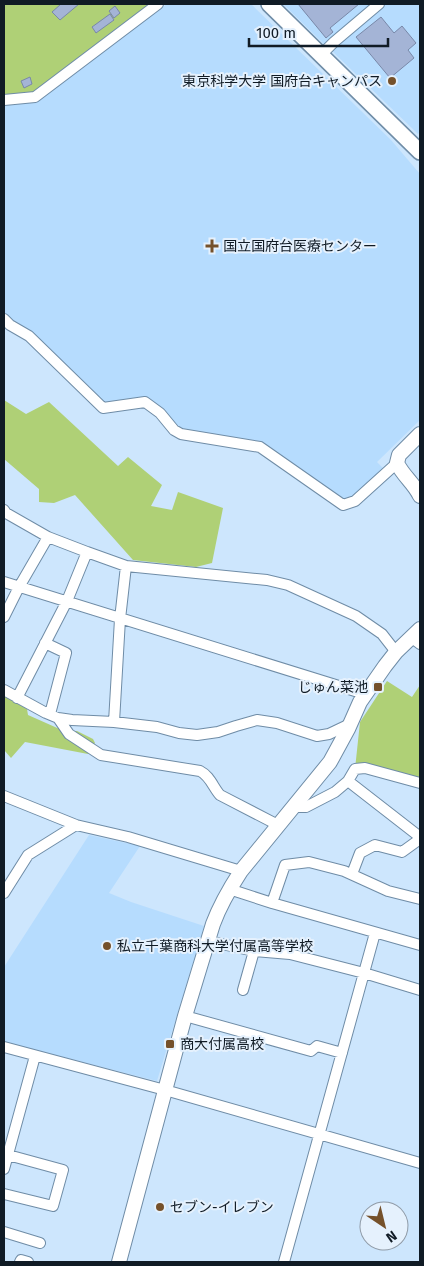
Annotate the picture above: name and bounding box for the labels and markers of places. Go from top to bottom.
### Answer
place label: 東京科学大学 国府台キャンパス [182,73,382,90]
marker: 東京科学大学 国府台キャンパス [386,75,398,87]
place label: 国立国府台医療センター [223,238,377,255]
marker: 国立国府台医療センター [205,239,219,253]
place label: じゅん菜池 [298,679,368,696]
marker: じゅん菜池 [372,681,384,693]
place label: 私立千葉商科大学付属高等学校 [117,938,313,955]
marker: 私立千葉商科大学付属高等学校 [101,940,113,952]
place label: 商大付属高校 [180,1036,264,1053]
marker: 商大付属高校 [164,1038,176,1050]
place label: セブン-イレブン [170,1199,274,1216]
marker: セブン-イレブン [154,1201,166,1213]

